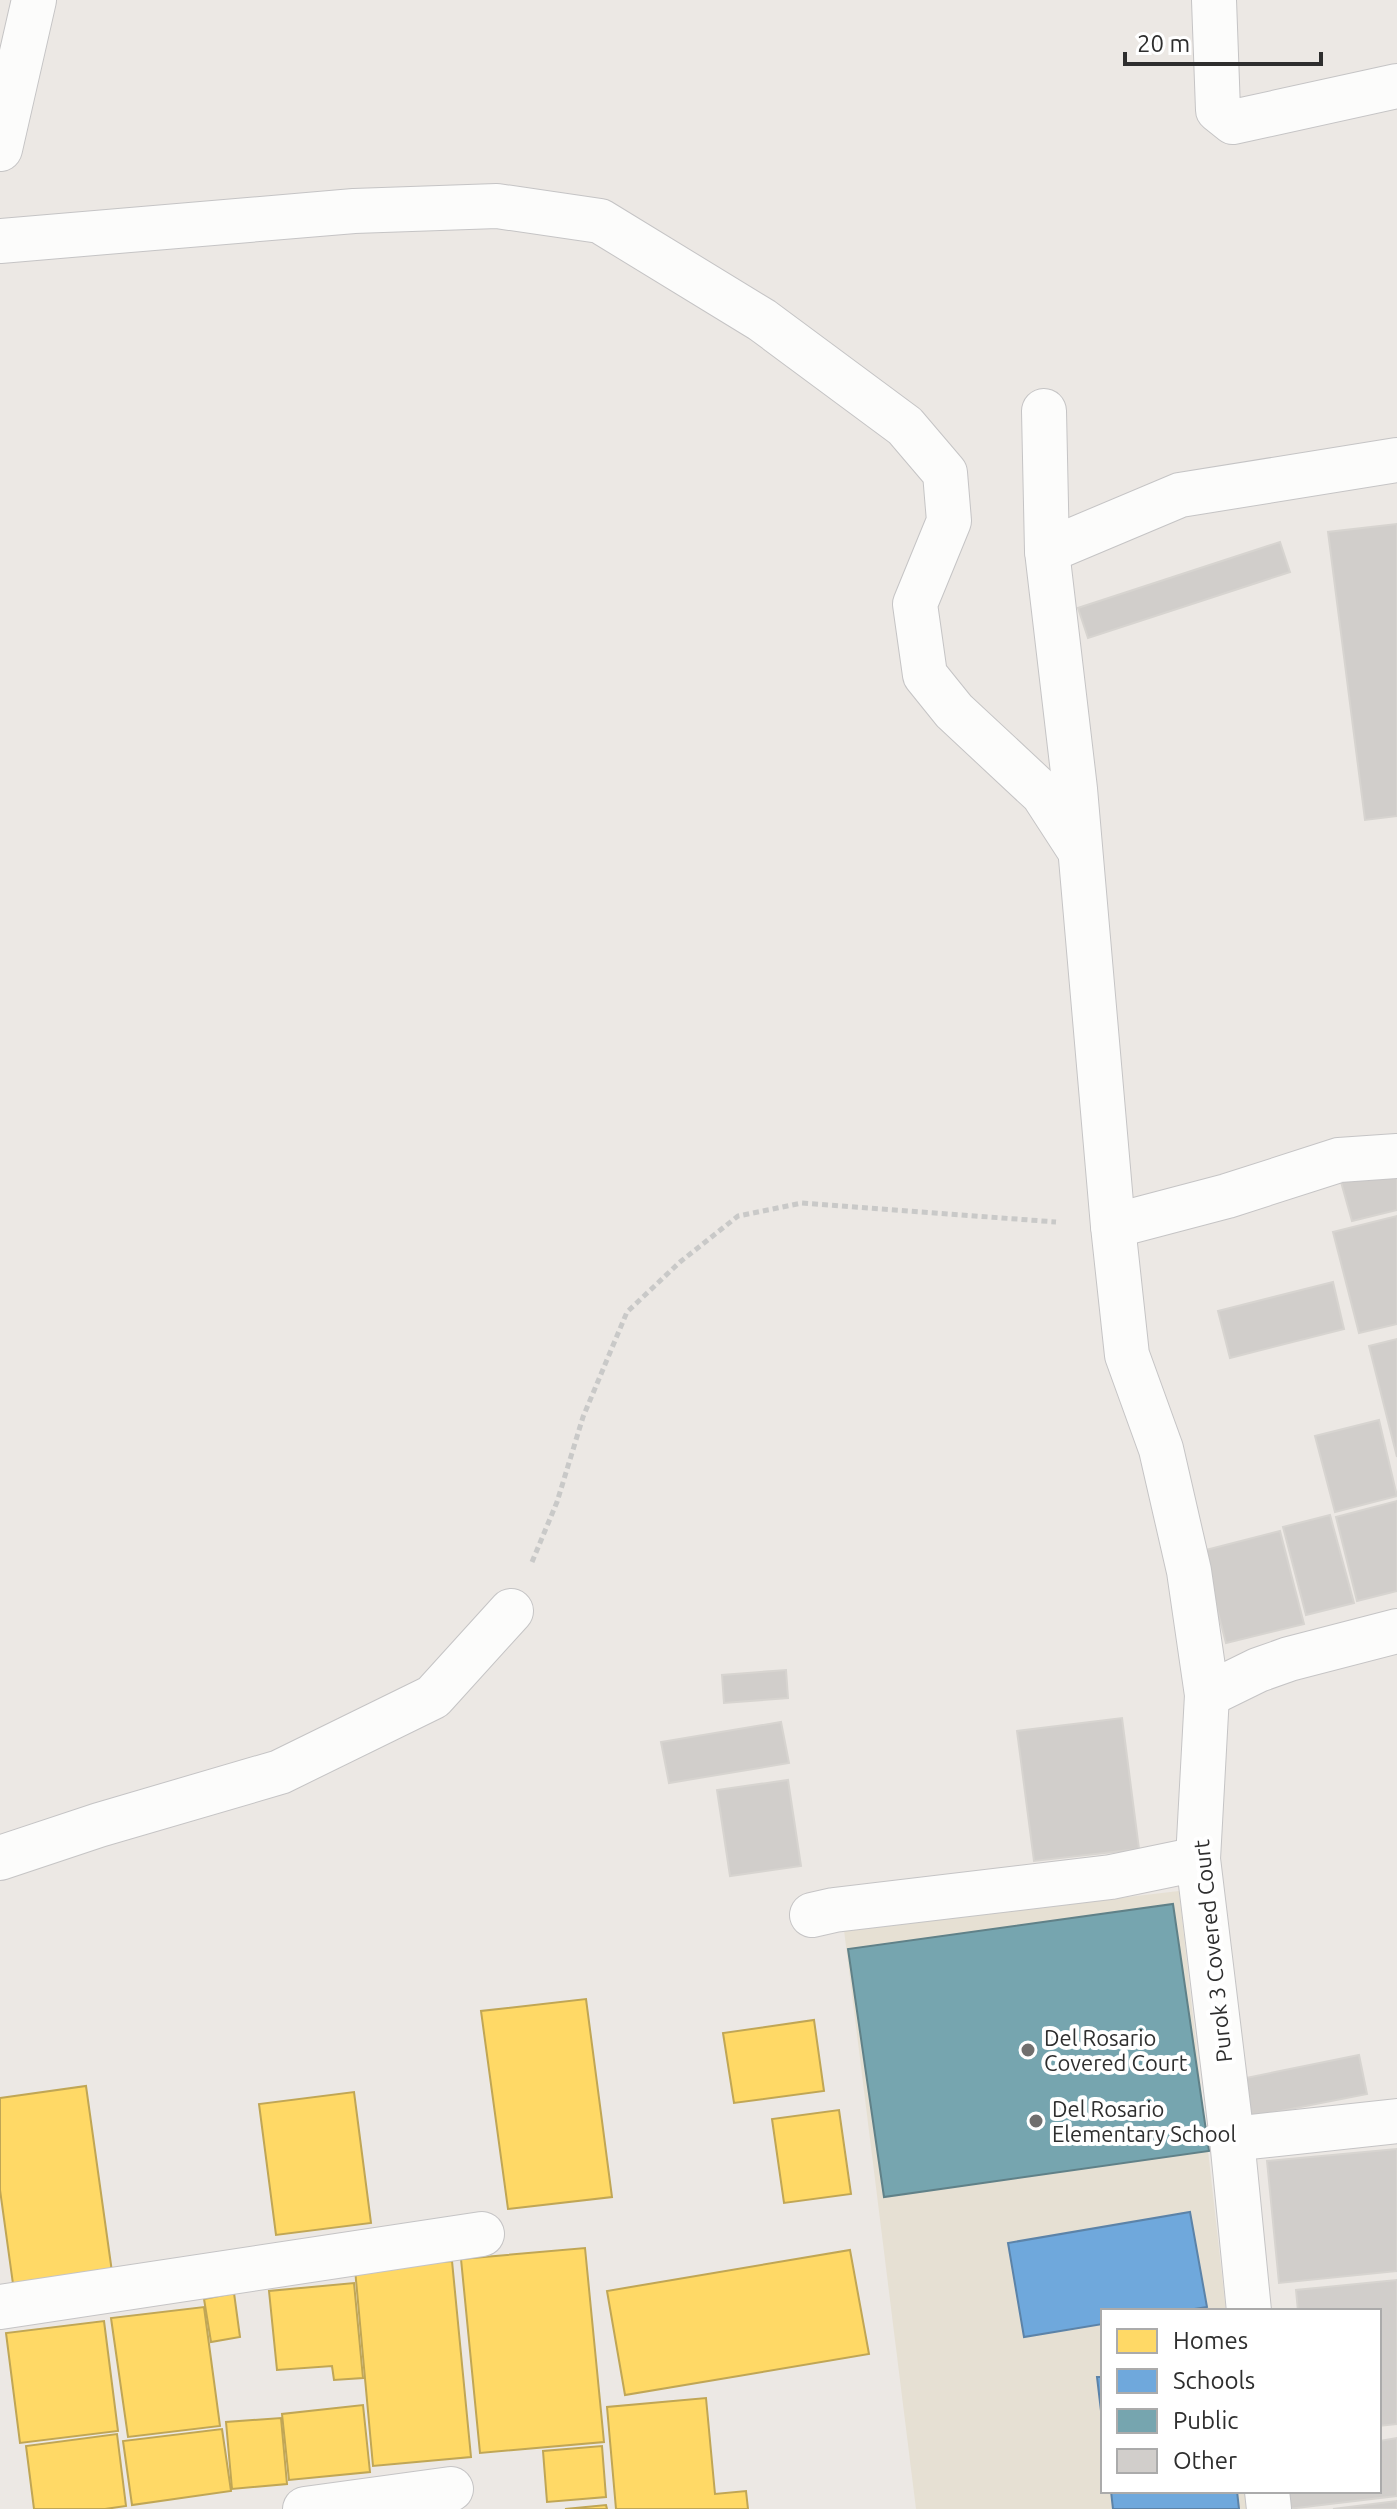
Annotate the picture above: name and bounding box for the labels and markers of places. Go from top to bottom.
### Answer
place label: Del Rosario Covered Court [1044,2025,1188,2075]
marker: Del Rosario Covered Court [1019,2041,1037,2059]
place label: Del Rosario Elementary School [1052,2096,1236,2146]
marker: Del Rosario Elementary School [1027,2112,1045,2130]

